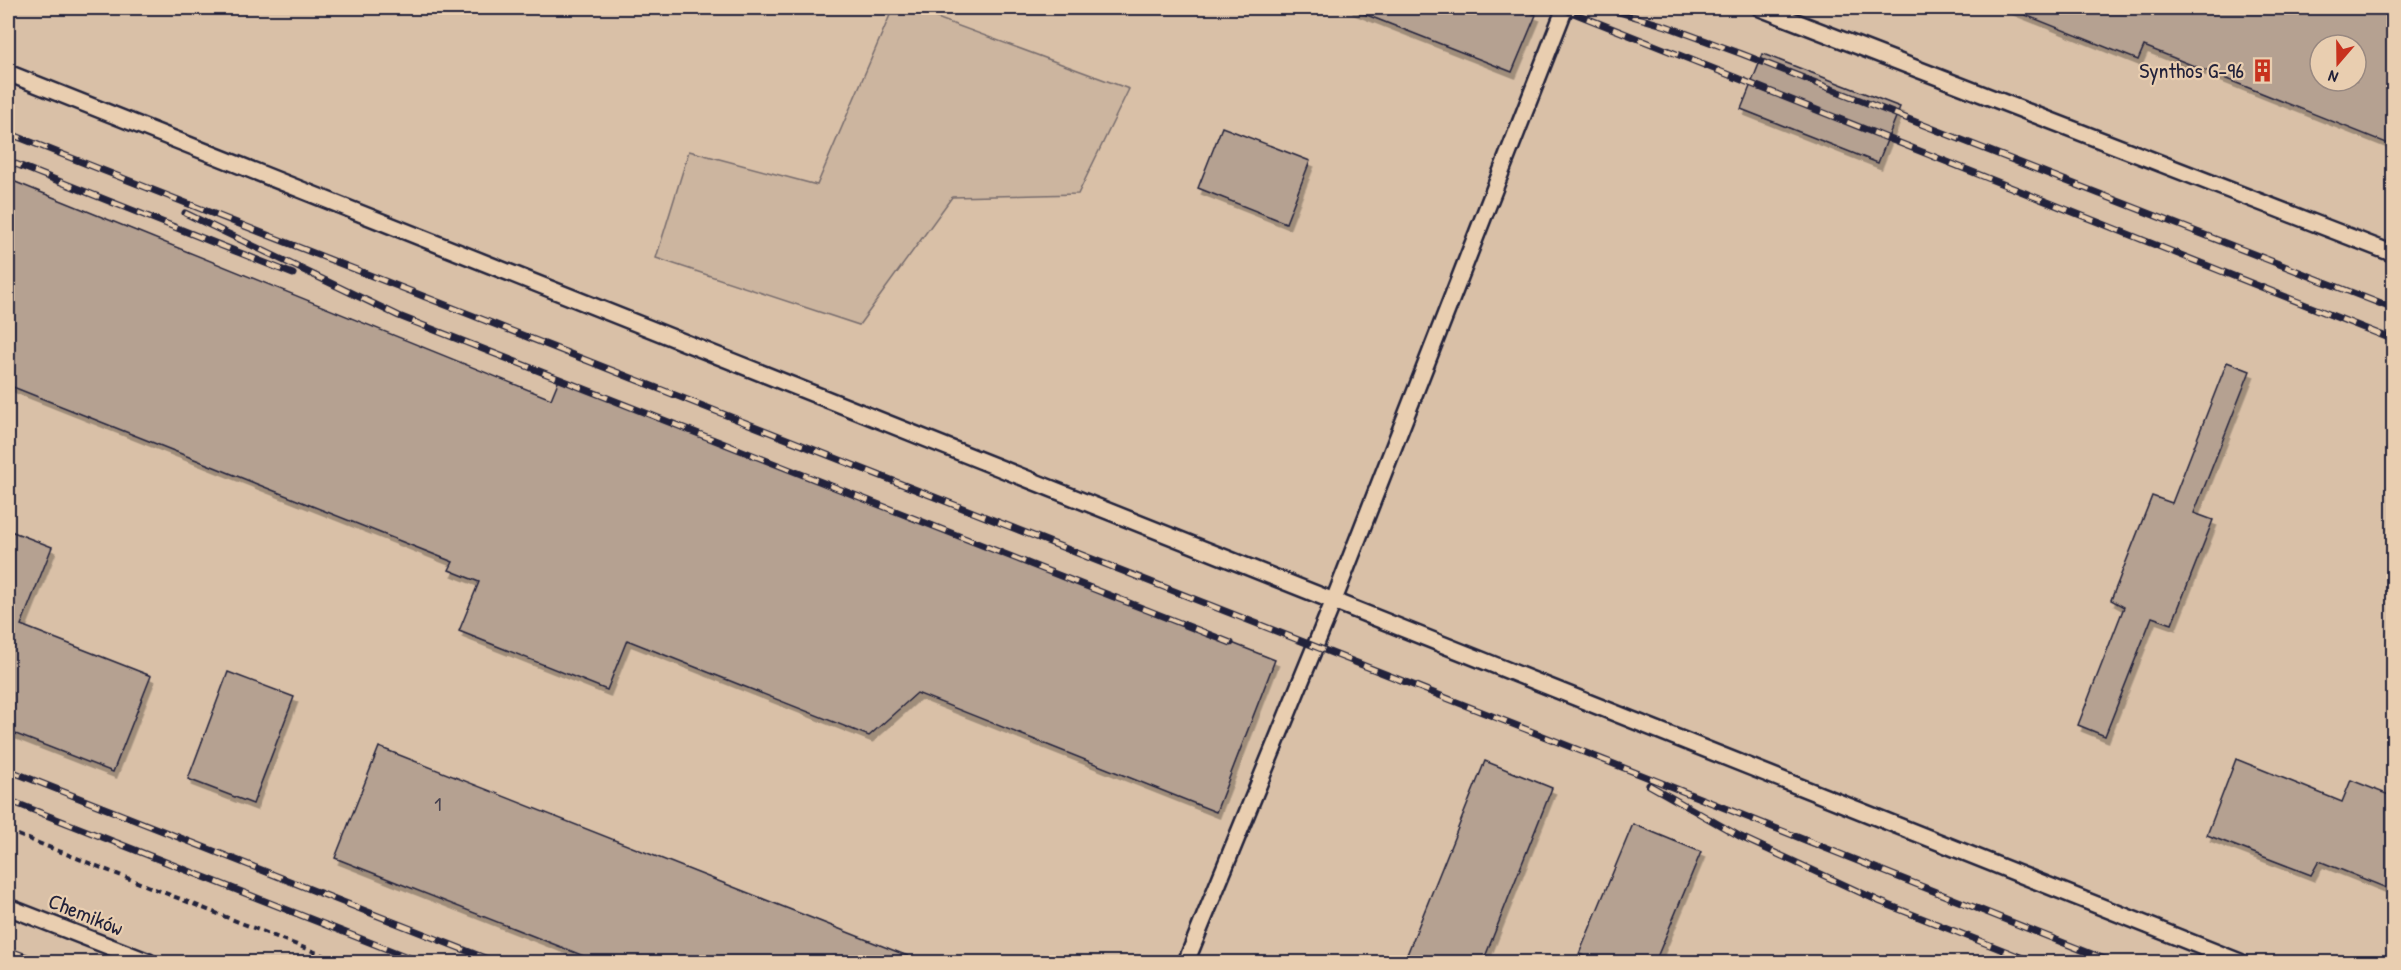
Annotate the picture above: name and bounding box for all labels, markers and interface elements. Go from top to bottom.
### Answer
north arrow [2308,33,2368,93]
place label: Synthos G-96 [2139,55,2244,85]
building icon: Synthos G-96 [2249,57,2275,83]
text: N [2325,65,2341,89]
house number: 1 [434,790,442,817]
street label: Chemików [44,885,128,943]

